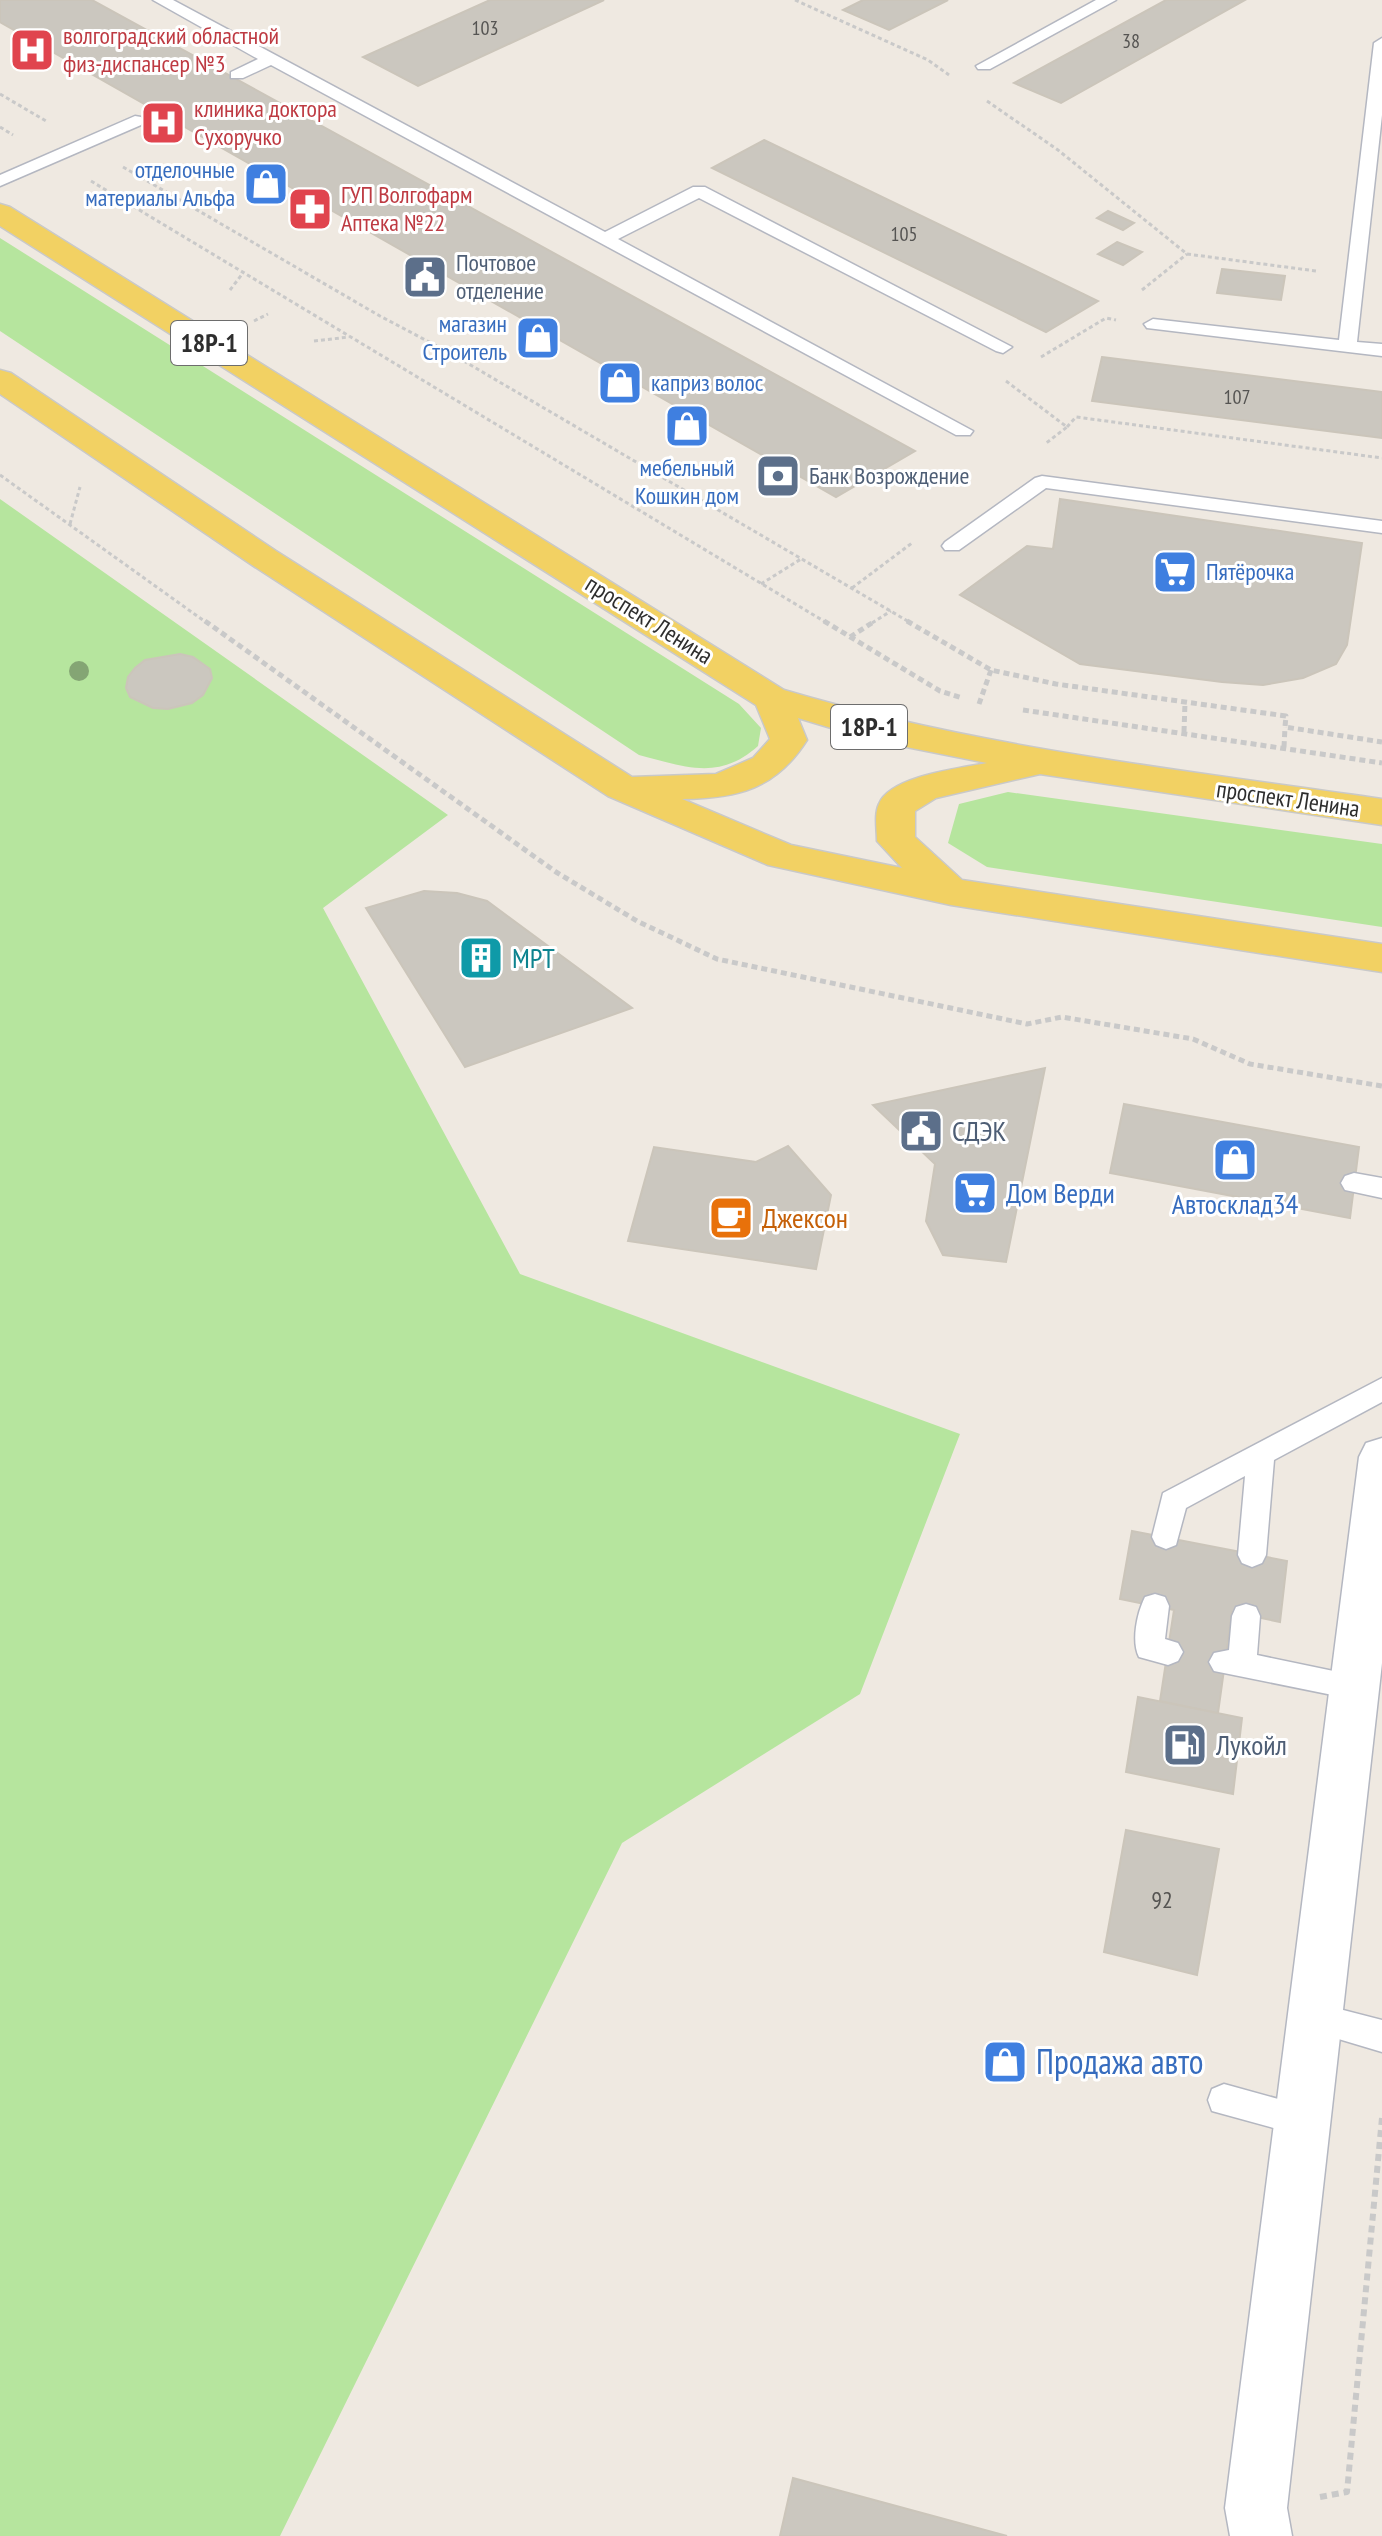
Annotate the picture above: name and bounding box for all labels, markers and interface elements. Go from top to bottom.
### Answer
house number: 103 [472,15,499,41]
place label: волгоградский областной физ-диспансер №3 [63,20,279,79]
hospital icon: волгоградский областной физ-диспансер №3 [8,26,56,74]
house number: 38 [1122,28,1140,54]
place label: клиника доктора Сухоручко [194,93,337,152]
hospital icon: клиника доктора Сухоручко [139,99,187,147]
place label: отделочные материалы Альфа [85,154,235,213]
shop icon: отделочные материалы Альфа [242,160,290,208]
place label: ГУП Волгофарм Аптека №22 [341,179,473,238]
pharmacy icon: ГУП Волгофарм Аптека №22 [286,185,334,233]
house number: 105 [891,221,918,247]
place label: Почтовое отделение [456,247,544,306]
public building icon: Почтовое отделение [401,253,449,301]
place label: магазин Строитель [422,308,507,367]
shop icon: магазин Строитель [514,314,562,362]
road number: 18Р-1 [171,321,247,365]
shop icon: каприз волос [596,359,644,407]
place label: каприз волос [651,367,764,398]
house number: 107 [1224,384,1251,410]
shop icon: мебельный Кошкин дом [663,402,711,450]
place label: мебельный Кошкин дом [635,452,739,511]
bank icon: Банк Возрождение [754,452,802,500]
place label: Банк Возрождение [809,460,970,491]
supermarket icon: Пятёрочка [1151,548,1199,596]
place label: Пятёрочка [1206,556,1294,587]
street label: проспект Ленина [580,568,719,671]
road number: 18Р-1 [831,705,907,749]
street label: проспект Ленина [1214,773,1362,824]
building icon: МРТ [457,934,505,982]
place label: МРТ [512,939,555,976]
public building icon: СДЭК [897,1107,945,1155]
place label: СДЭК [952,1112,1007,1149]
shop icon: Автосклад34 [1211,1136,1259,1184]
supermarket icon: Дом Верди [951,1169,999,1217]
place label: Дом Верди [1006,1174,1115,1211]
place label: Автосклад34 [1172,1185,1299,1222]
cafe icon: Джексон [707,1194,755,1242]
place label: Джексон [762,1199,848,1236]
fuel station icon: Лукойл [1161,1721,1209,1769]
place label: Лукойл [1215,1726,1287,1763]
house number: 92 [1151,1884,1173,1915]
shop icon: Продажа авто [981,2038,1029,2086]
place label: Продажа авто [1036,2039,1203,2083]

